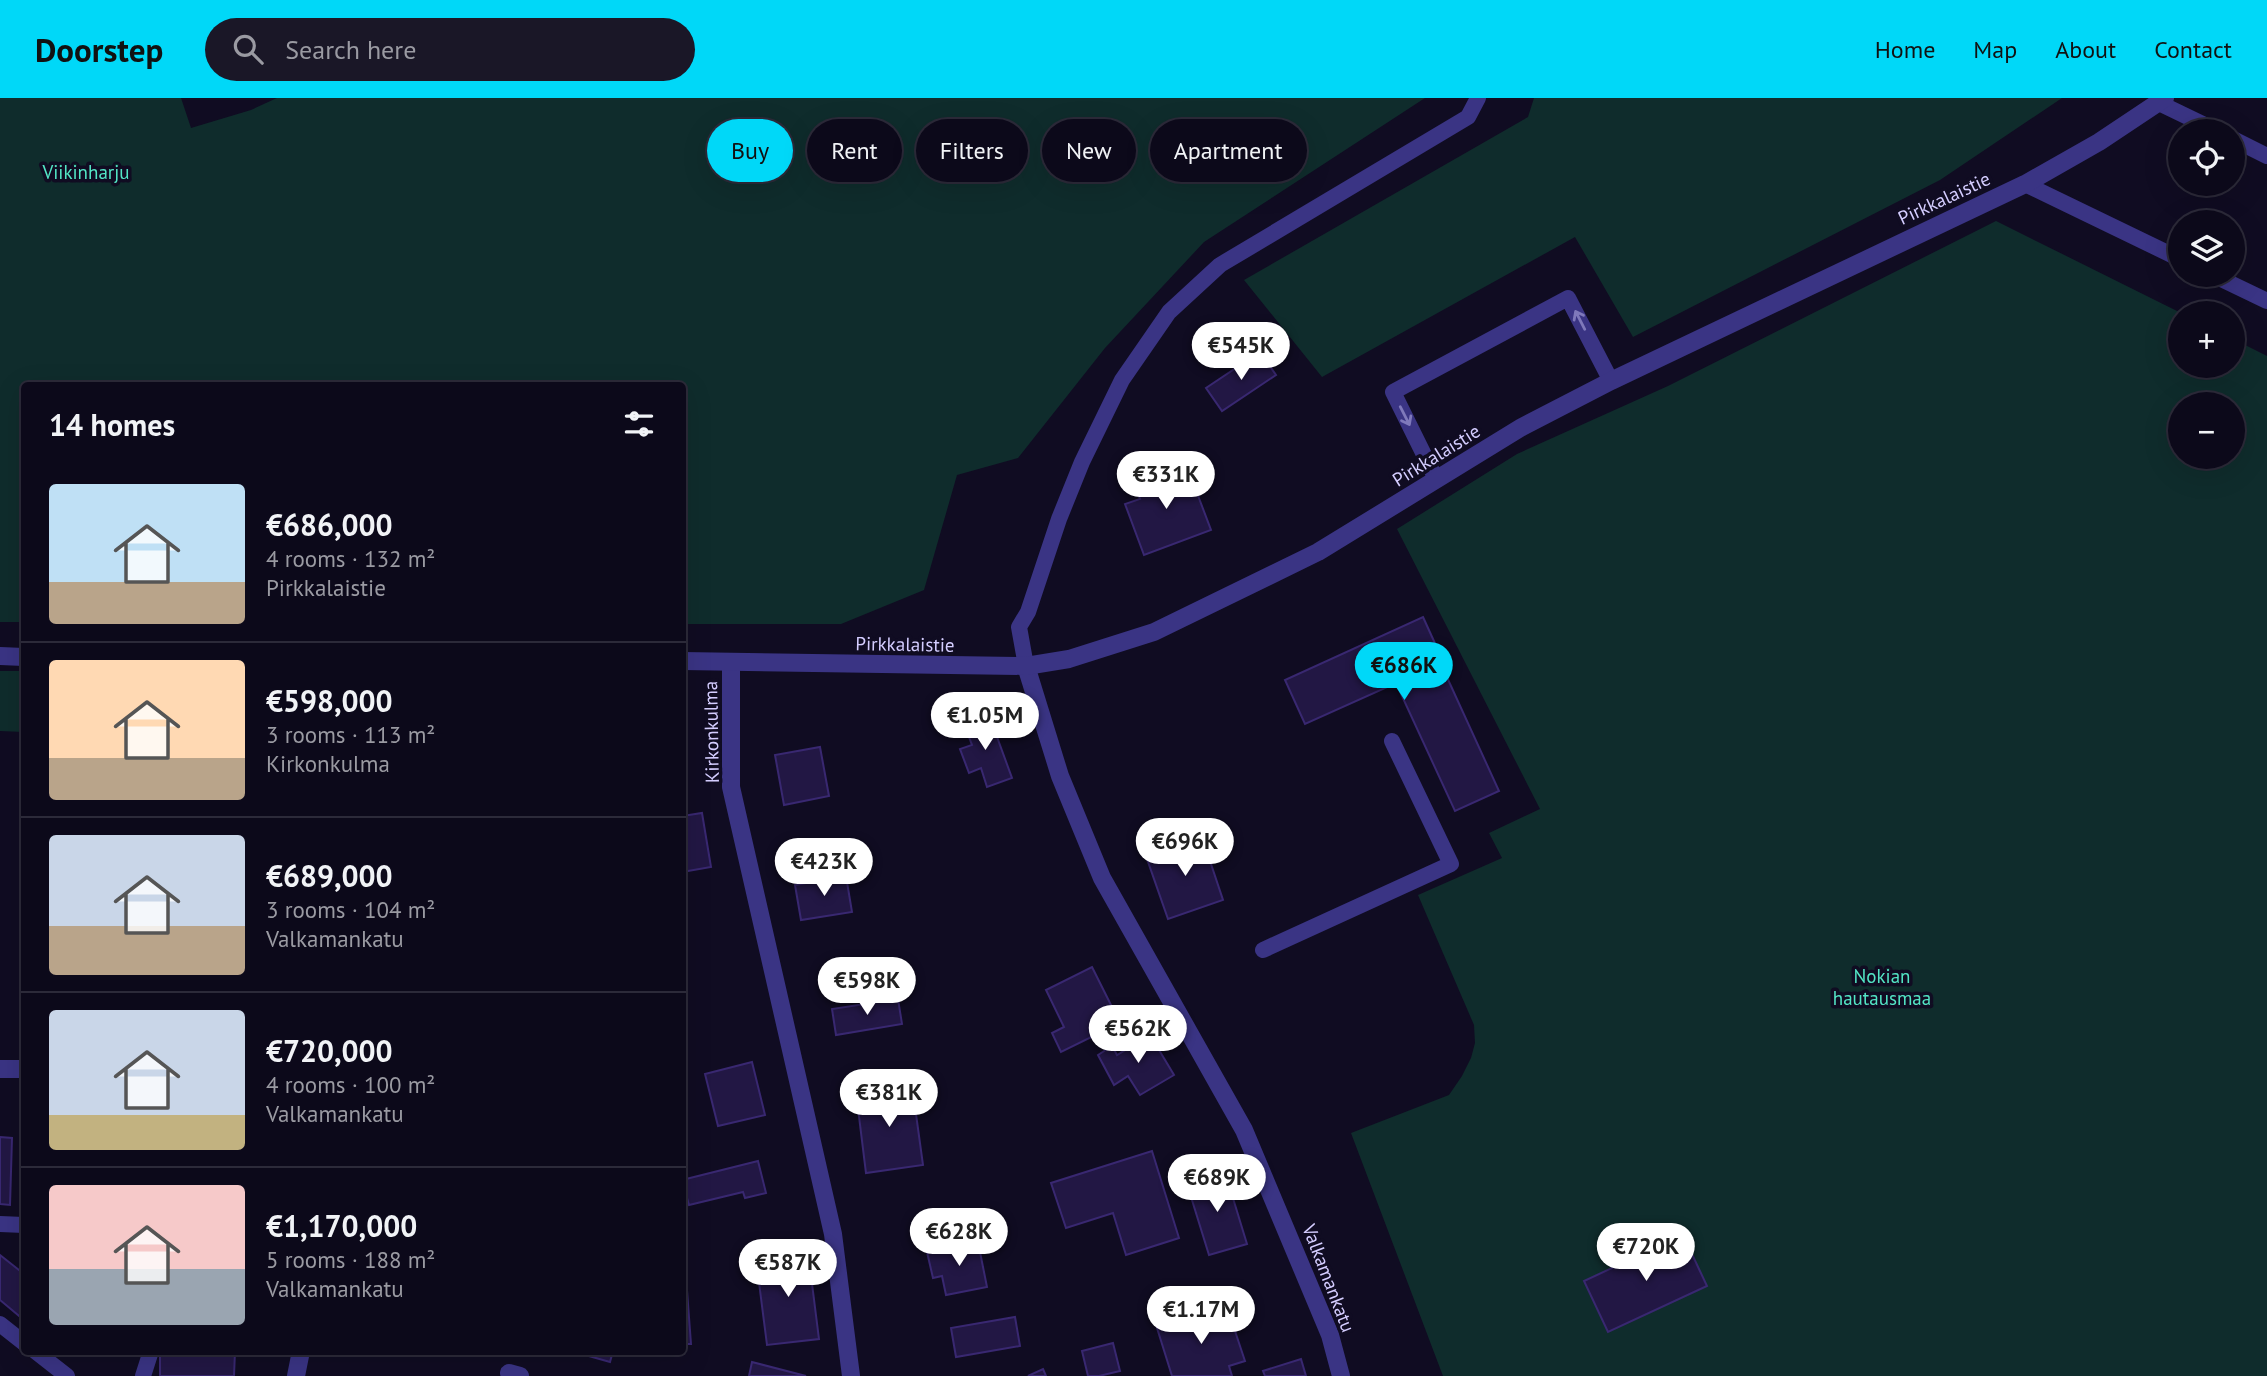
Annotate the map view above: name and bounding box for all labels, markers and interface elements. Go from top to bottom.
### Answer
search box [205,18,695,81]
text: Doorstep [35,28,163,71]
icon: search [229,30,267,68]
text: Search here [285,33,416,66]
text: Home [1875,34,1935,65]
text: Map [1973,34,2017,65]
text: About [2055,34,2116,65]
text: Contact [2154,34,2232,65]
chip: Buy [707,119,793,182]
chip: Rent [807,119,902,182]
chip: Filters [916,119,1028,182]
chip: New [1042,119,1136,182]
chip: Apartment [1150,119,1307,182]
map controls [2168,119,2245,469]
button: locate [2168,119,2245,196]
park label: Viikinharju [41,160,130,184]
street label: Pirkkalaistie [1894,166,1994,230]
button: layers [2168,210,2245,287]
button: + [2168,301,2245,378]
one-way arrow [1572,311,1586,331]
pin: €545K [1192,322,1290,382]
text: €545K [1208,330,1274,359]
button: − [2168,392,2245,469]
text: 14 homes [49,405,175,444]
icon: filters [620,405,658,443]
one-way arrow [1399,405,1413,426]
street label: Pirkkalaistie [1388,419,1484,491]
pin: €331K [1117,452,1215,511]
text: €331K [1133,459,1199,488]
text: €686,000 [266,505,393,544]
icon: home [105,512,189,596]
text: 4 rooms · 132 m² [266,544,435,573]
text: Pirkkalaistie [266,573,386,602]
street label: Pirkkalaistie [855,631,955,657]
pin: €686K [1355,642,1453,702]
text: €686K [1371,650,1437,679]
text: €598,000 [266,681,393,720]
street label: Kirkonkulma [698,681,724,783]
icon: home [105,688,189,772]
pin: €1.05M [928,692,1042,752]
text: €1.05M [947,700,1023,729]
text: 3 rooms · 113 m² [266,720,435,749]
text: Kirkonkulma [266,749,390,778]
pin: €696K [1136,818,1234,878]
text: €696K [1152,826,1218,855]
pin: €423K [775,838,873,898]
text: €423K [791,846,857,875]
text: €689,000 [266,856,393,895]
icon: home [105,863,189,947]
text: 3 rooms · 104 m² [266,895,435,924]
text: Valkamankatu [266,924,404,953]
pin: €598K [818,958,916,1017]
park label: Nokian hautausmaa [1833,964,1931,1010]
text: €598K [834,965,900,994]
pin: €562K [1089,1006,1187,1065]
text: €562K [1105,1013,1171,1042]
text: €720,000 [266,1031,393,1070]
icon: home [105,1038,189,1122]
text: 4 rooms · 100 m² [266,1070,435,1099]
pin: €381K [840,1070,938,1129]
text: €381K [856,1077,922,1106]
text: Valkamankatu [266,1099,404,1128]
pin: €689K [1168,1154,1266,1214]
text: €689K [1184,1162,1250,1191]
text: €1,170,000 [266,1206,417,1245]
pin: €628K [910,1208,1008,1268]
icon: home [105,1213,189,1297]
text: €628K [926,1216,992,1245]
street label: Valkamankatu [1297,1220,1361,1335]
pin: €720K [1597,1224,1695,1283]
text: €720K [1613,1231,1679,1260]
pin: €587K [739,1240,837,1299]
text: 5 rooms · 188 m² [266,1245,435,1274]
text: €587K [755,1247,821,1276]
text: Valkamankatu [266,1274,404,1303]
pin: €1.17M [1144,1286,1258,1346]
text: €1.17M [1163,1294,1239,1323]

